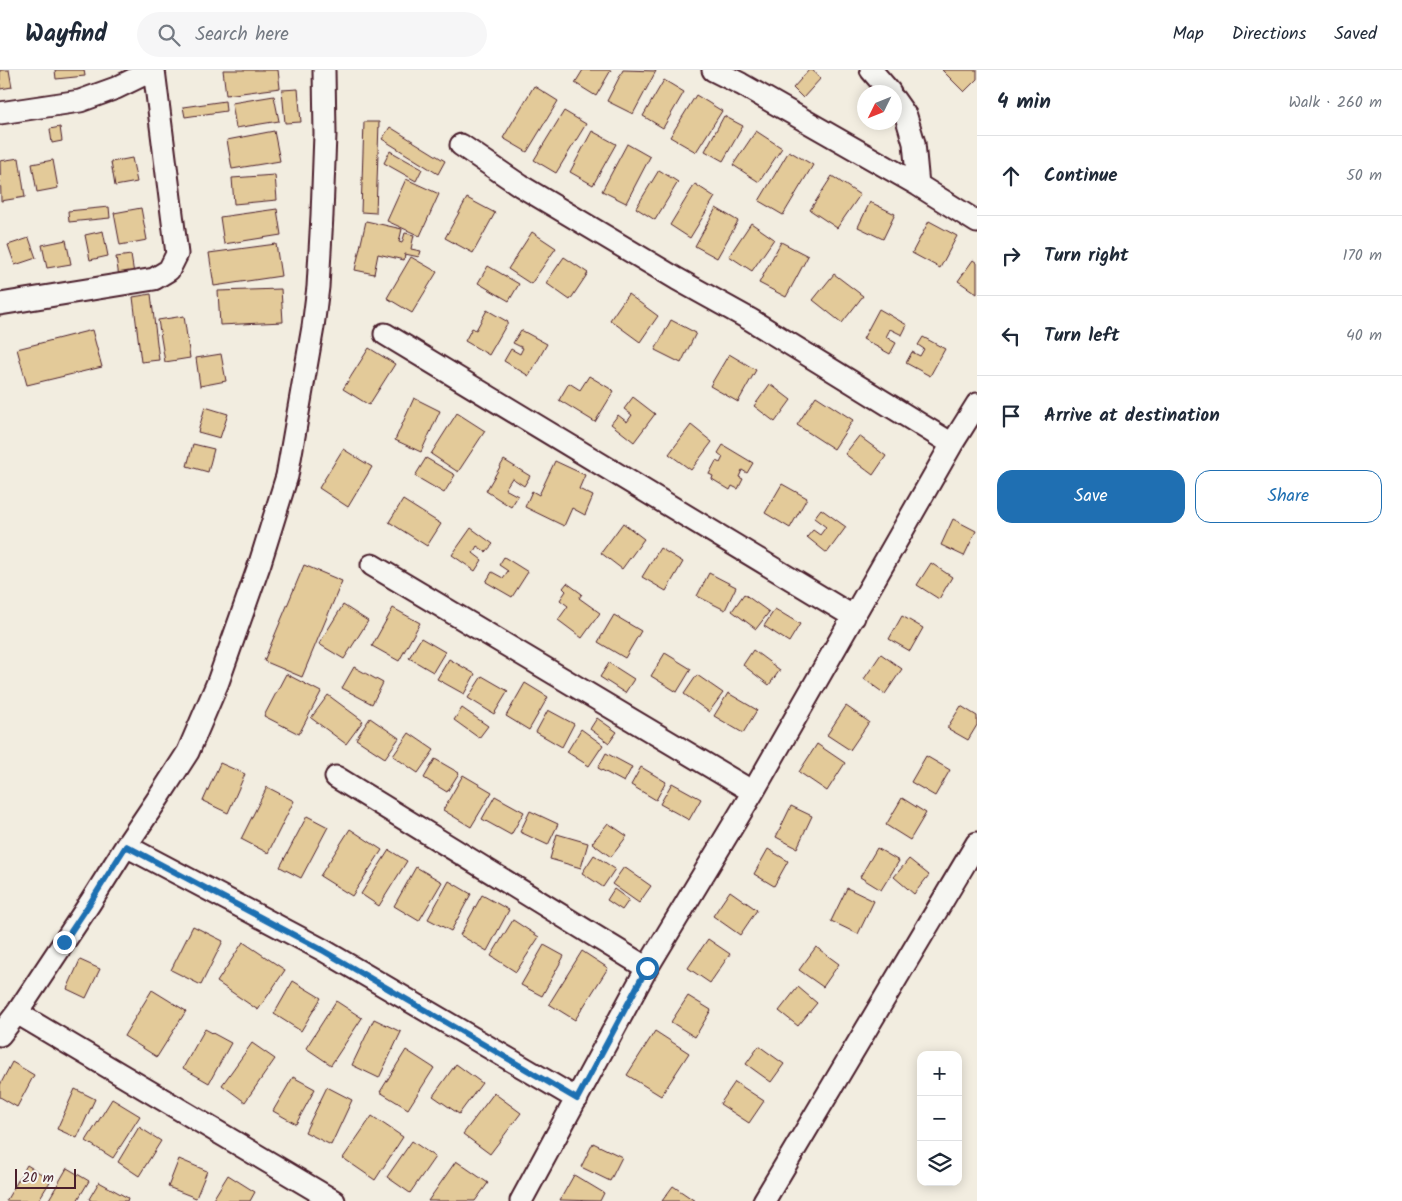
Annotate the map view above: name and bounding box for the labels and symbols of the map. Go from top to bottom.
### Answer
north arrow [857,85,902,130]
route end [53,931,76,954]
route start [636,957,659,980]
scale bar [15,1166,76,1189]

